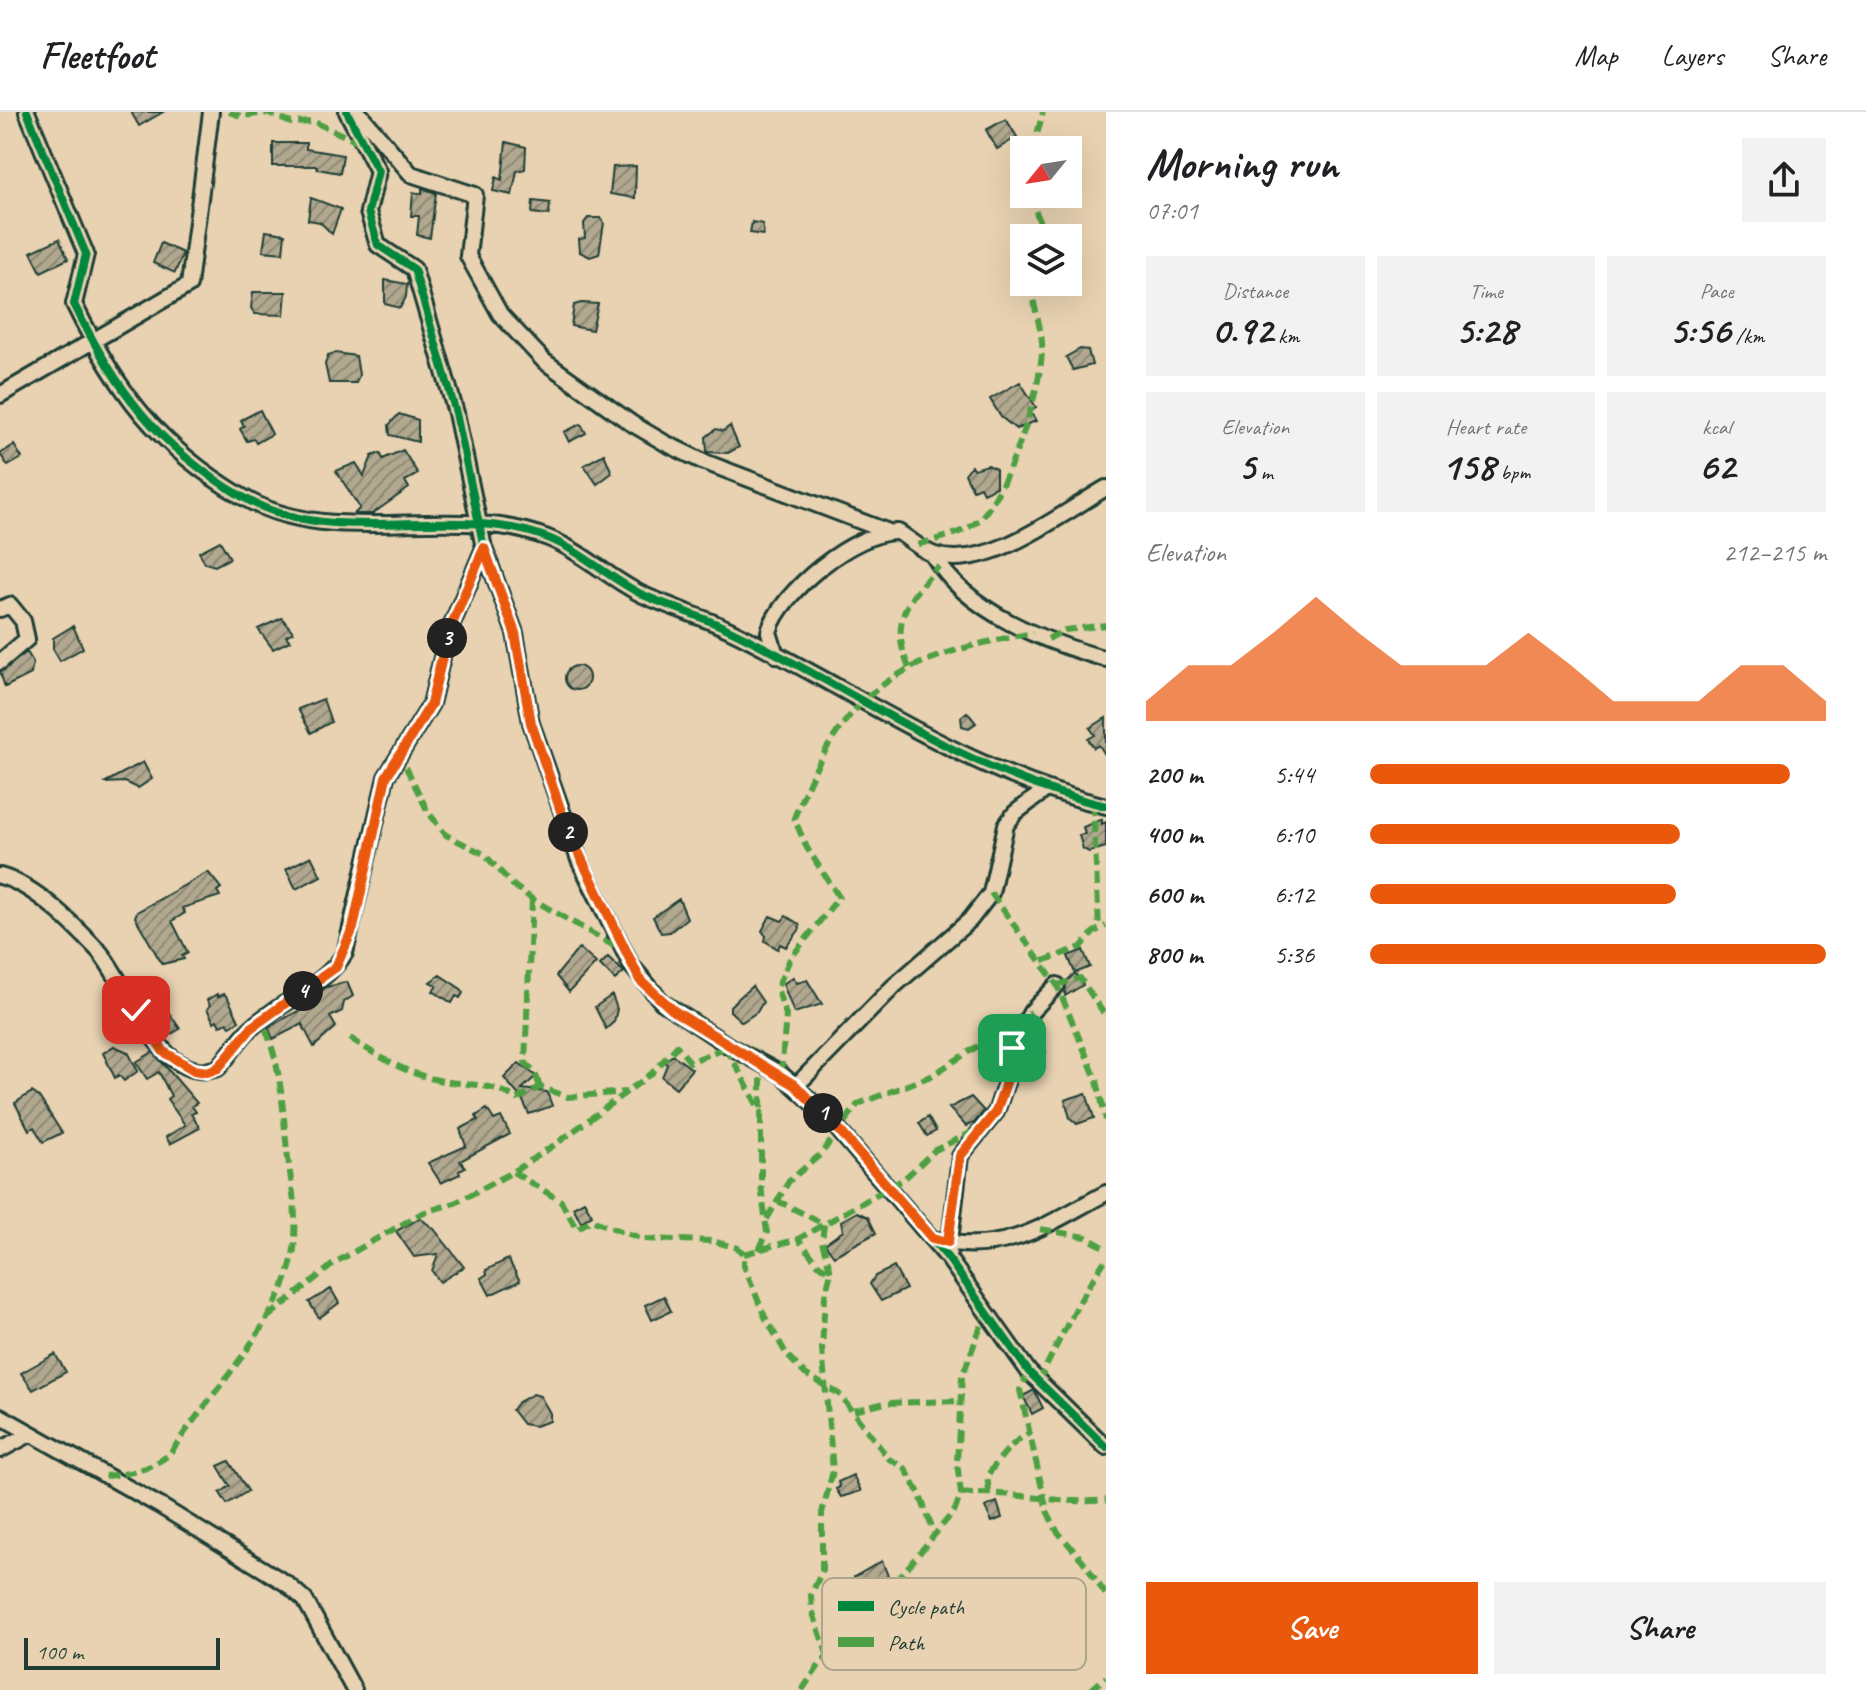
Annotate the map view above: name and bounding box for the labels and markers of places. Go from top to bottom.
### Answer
pin: 3 [427,618,467,658]
pin: 2 [548,812,588,852]
pin: 4 [283,971,323,1011]
pin [102,976,170,1044]
pin [978,1014,1046,1082]
pin: 1 [803,1093,843,1133]

